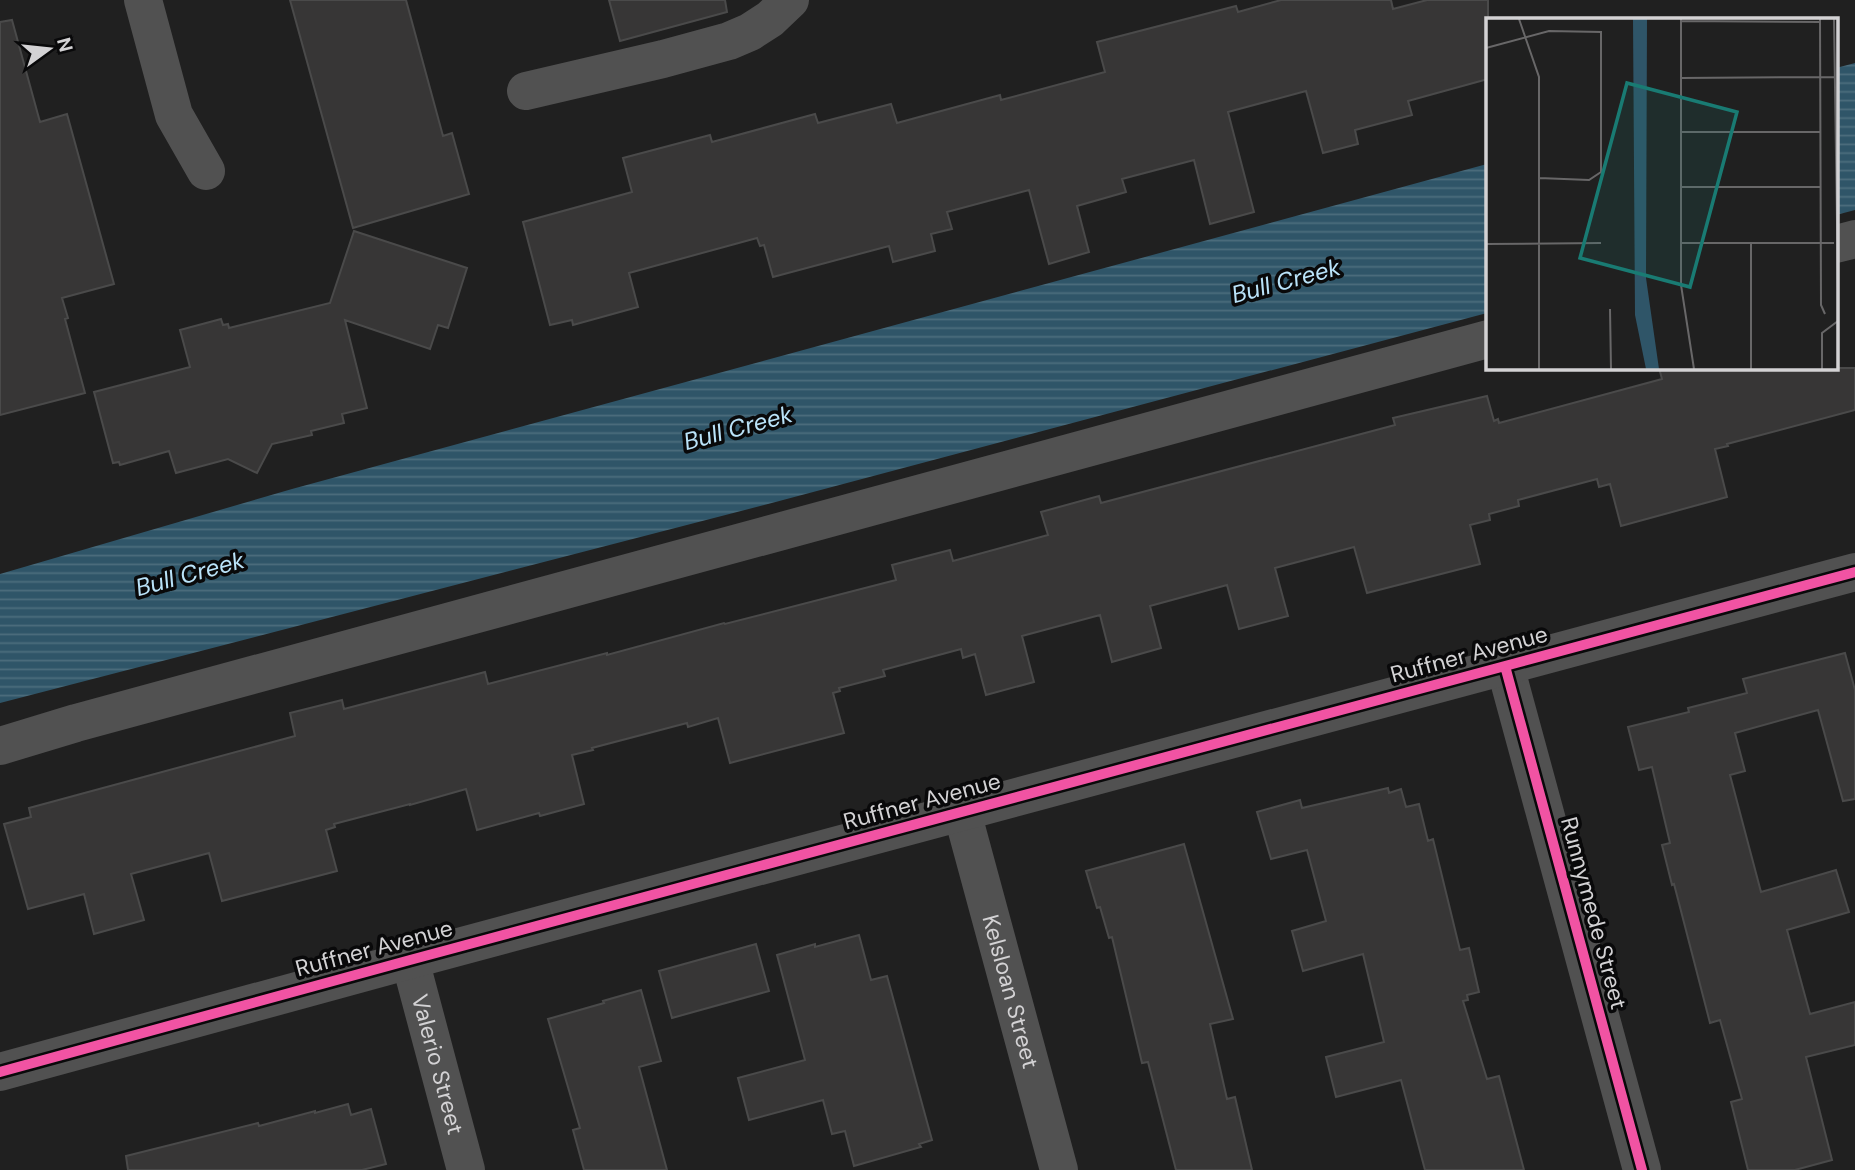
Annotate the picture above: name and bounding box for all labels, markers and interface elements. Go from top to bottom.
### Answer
north arrow [14,14,84,84]
inset map [1486,18,1838,369]
text: N [51,35,79,55]
water label: Bull Creek [1228,251,1344,310]
water label: Bull Creek [680,398,796,457]
water label: Bull Creek [132,544,248,603]
street label: Ruffner Avenue [1387,619,1551,689]
street label: Ruffner Avenue [840,766,1004,836]
street label: Runnymede Street [1554,813,1634,1013]
street label: Kelsloan Street [975,911,1046,1072]
street label: Ruffner Avenue [292,913,456,983]
street label: Valerio Street [405,991,471,1138]

